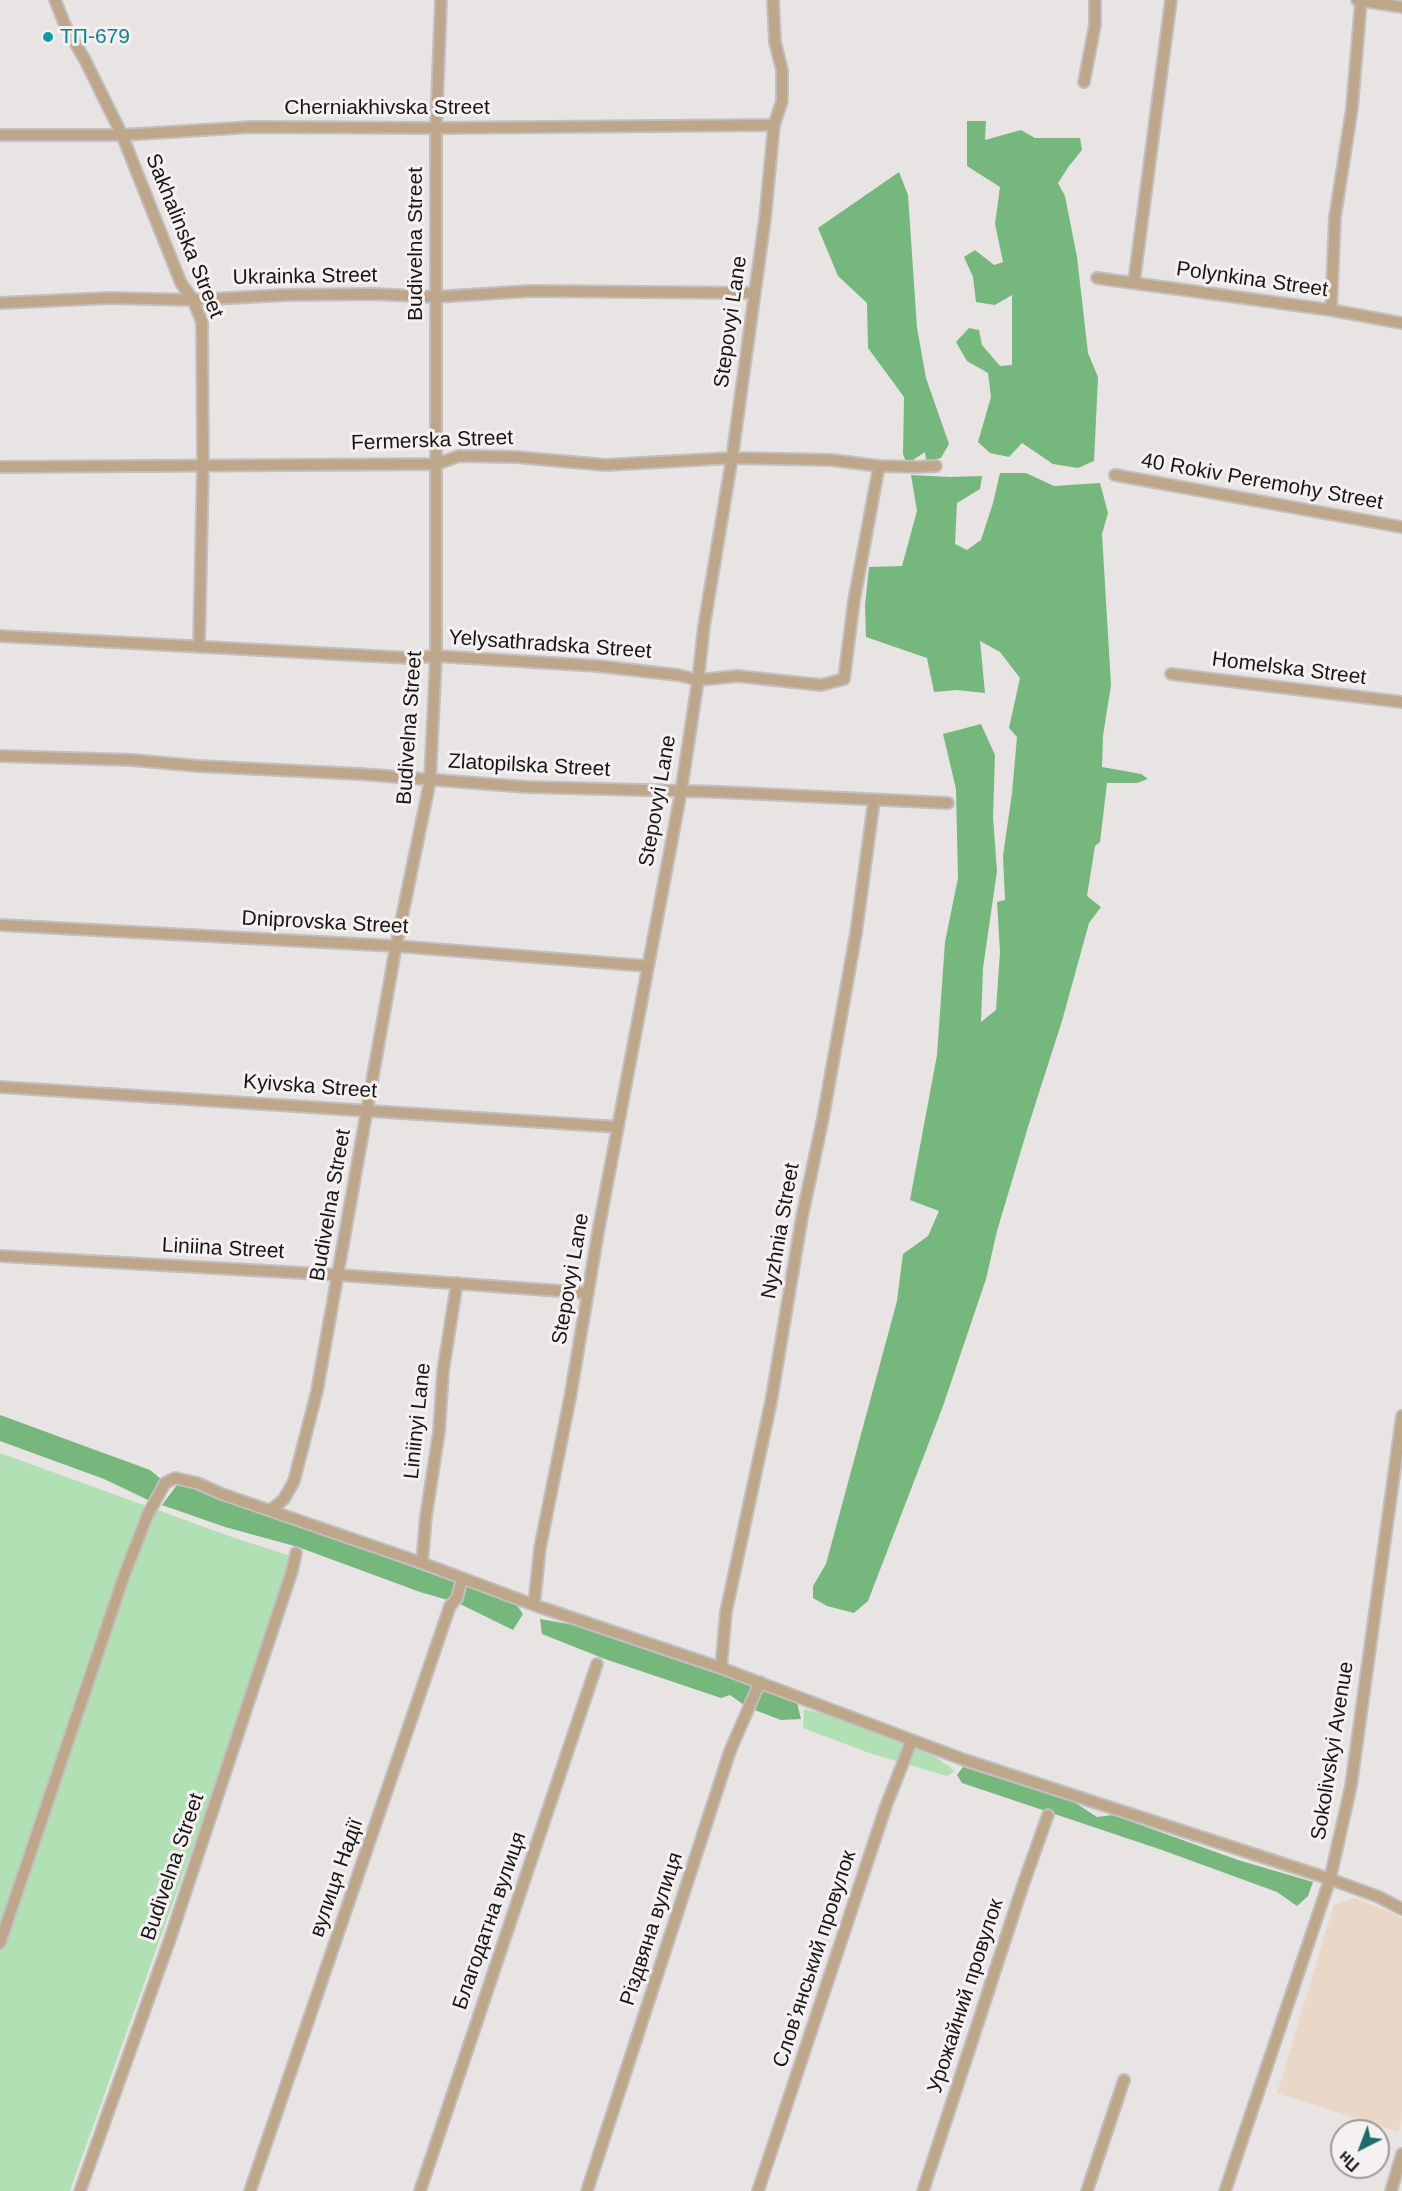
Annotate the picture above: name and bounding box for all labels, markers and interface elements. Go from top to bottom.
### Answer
place label: ТП-679 [60,24,130,50]
marker: ТП-679 [41,30,55,44]
street label: Cherniakhivska Street [284,95,490,121]
street label: Sakhalinska Street [140,150,228,322]
street label: Budivelna Street [403,167,429,321]
street label: Stepovyi Lane [709,254,753,390]
street label: Polynkina Street [1175,257,1329,303]
street label: Ukrainka Street [232,263,378,291]
street label: Fermerska Street [351,426,513,456]
street label: 40 Rokiv Peremohy Street [1139,448,1385,516]
street label: Yelysathradska Street [448,625,652,665]
street label: Homelska Street [1210,647,1368,691]
street label: Budivelna Street [392,650,428,806]
street label: Stepovyi Lane [634,733,682,869]
street label: Zlatopilska Street [447,749,611,783]
street label: Dniprovska Street [241,906,409,940]
street label: Kyivska Street [242,1070,378,1104]
street label: Budivelna Street [305,1127,357,1283]
street label: Nyzhnia Street [757,1161,805,1301]
street label: Stepovyi Lane [547,1211,595,1347]
street label: Liniina Street [161,1233,285,1265]
street label: Liniinyi Lane [399,1362,437,1480]
street label: Sokolivskyi Avenue [1306,1660,1360,1842]
street label: Budivelna Street [136,1790,210,1944]
street label: вулиця Надії [305,1815,369,1941]
street label: Благодатна вулиця [448,1829,532,2013]
street label: Словʼянський провулок [768,1847,862,2071]
street label: Різдвяна вулиця [615,1849,689,2009]
street label: Урожайний провулок [923,1896,1009,2096]
north arrow [1330,2119,1390,2179]
text: Пн [1335,2148,1363,2175]

